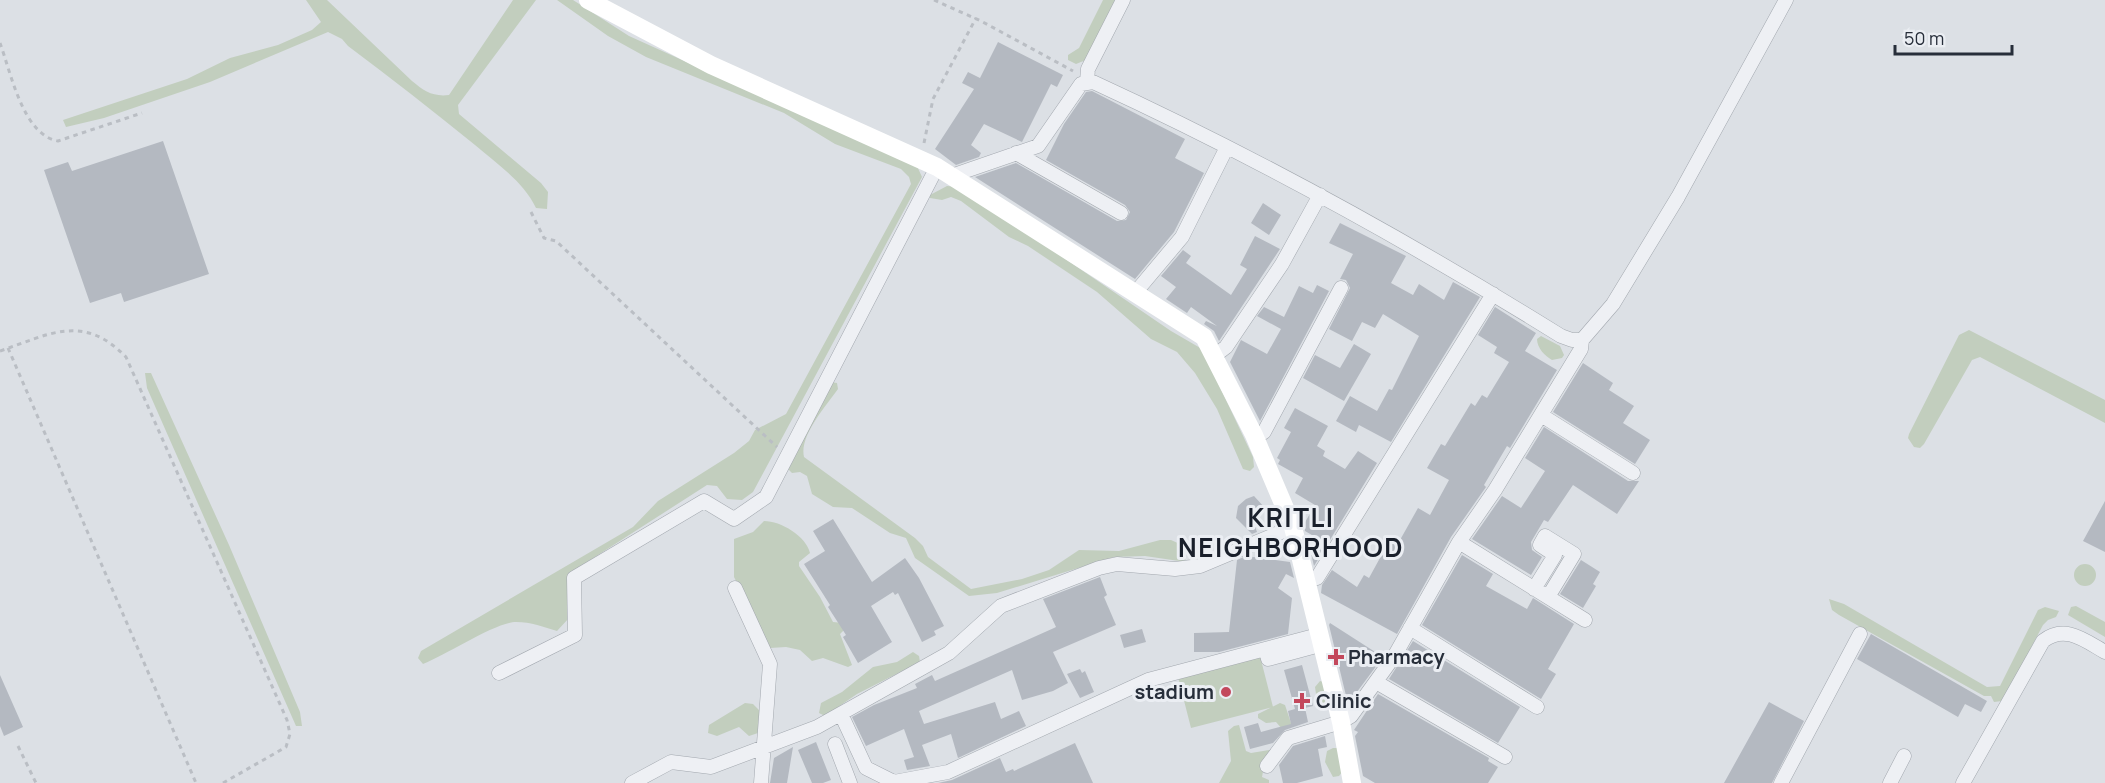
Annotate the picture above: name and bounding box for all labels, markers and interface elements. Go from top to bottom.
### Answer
scale bar [1895,18,2012,56]
text: 50 m [1904,26,1944,50]
district label: KRITLI NEIGHBORHOOD [1178,499,1404,565]
place label: Pharmacy [1348,643,1445,670]
marker: Pharmacy [1329,650,1343,664]
place label: stadium [1135,678,1214,705]
marker: stadium [1219,685,1233,699]
place label: Clinic [1316,687,1372,714]
marker: Clinic [1293,692,1311,710]

